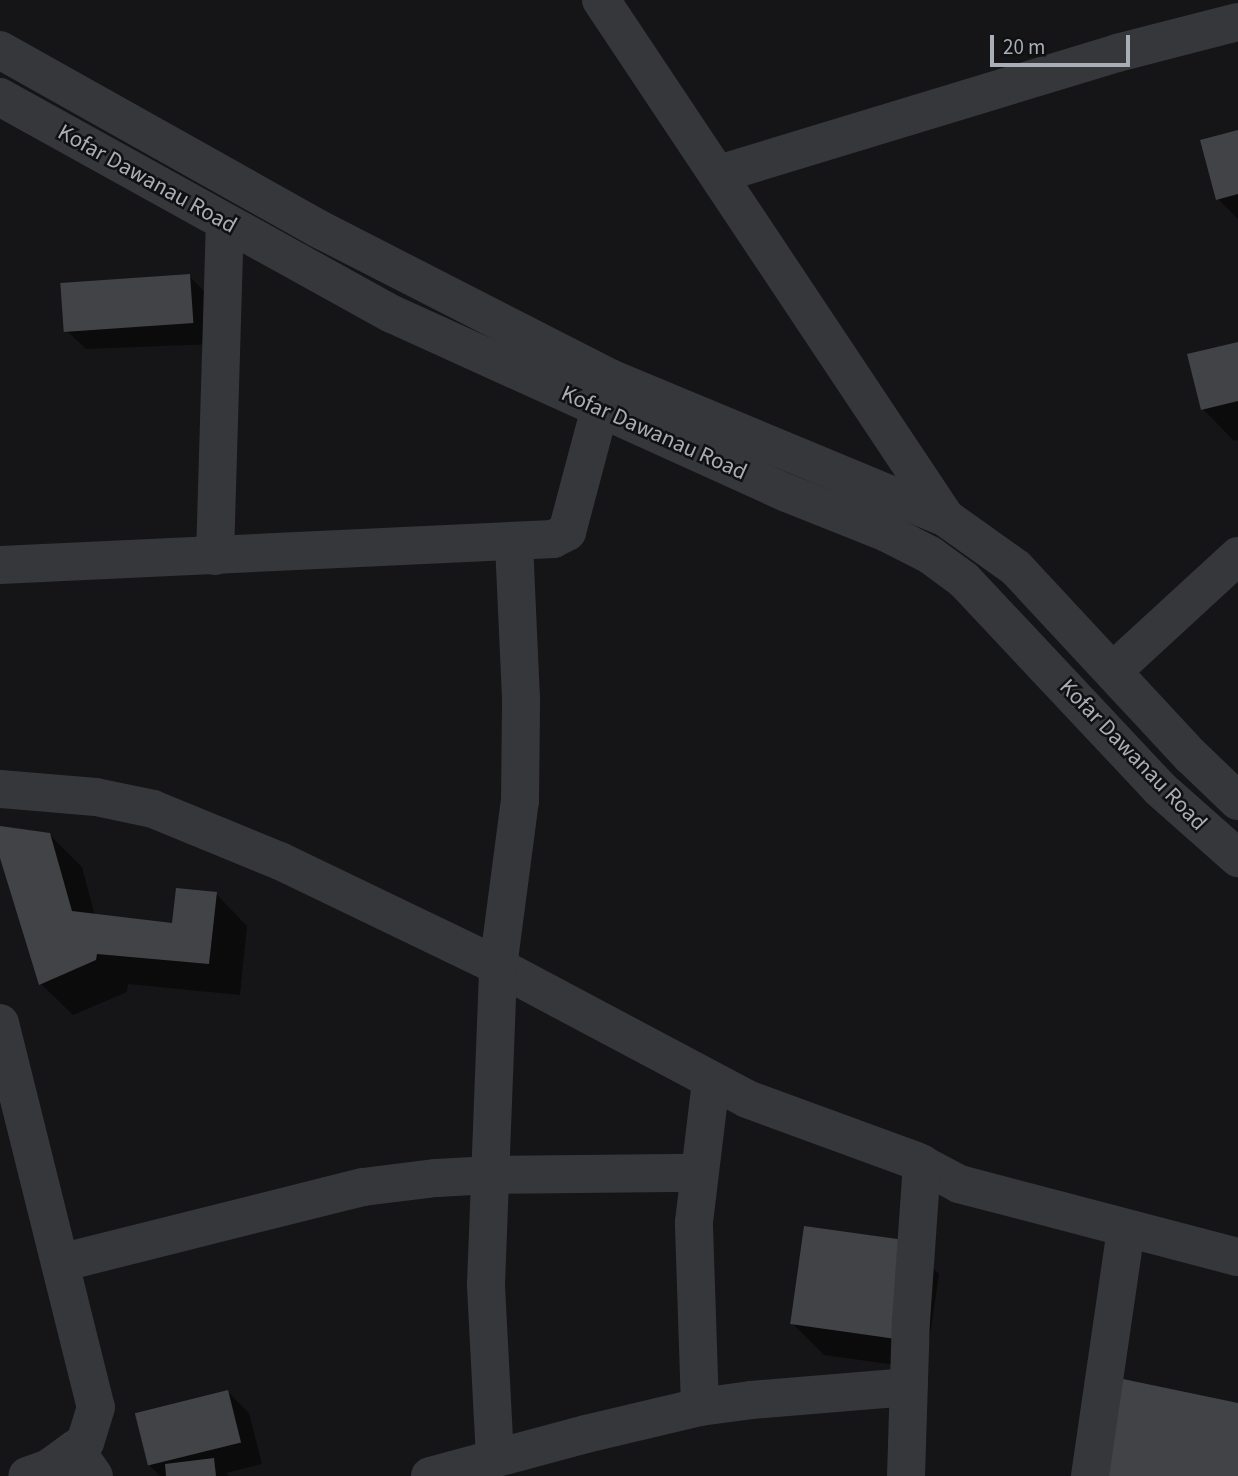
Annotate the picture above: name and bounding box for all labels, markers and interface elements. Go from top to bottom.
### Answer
scale bar [993,21,1133,65]
text: 20 m [1003,32,1045,62]
street label: Kofar Dawanau Road [53,118,241,240]
street label: Kofar Dawanau Road [557,380,751,486]
street label: Kofar Dawanau Road [1054,673,1212,837]

